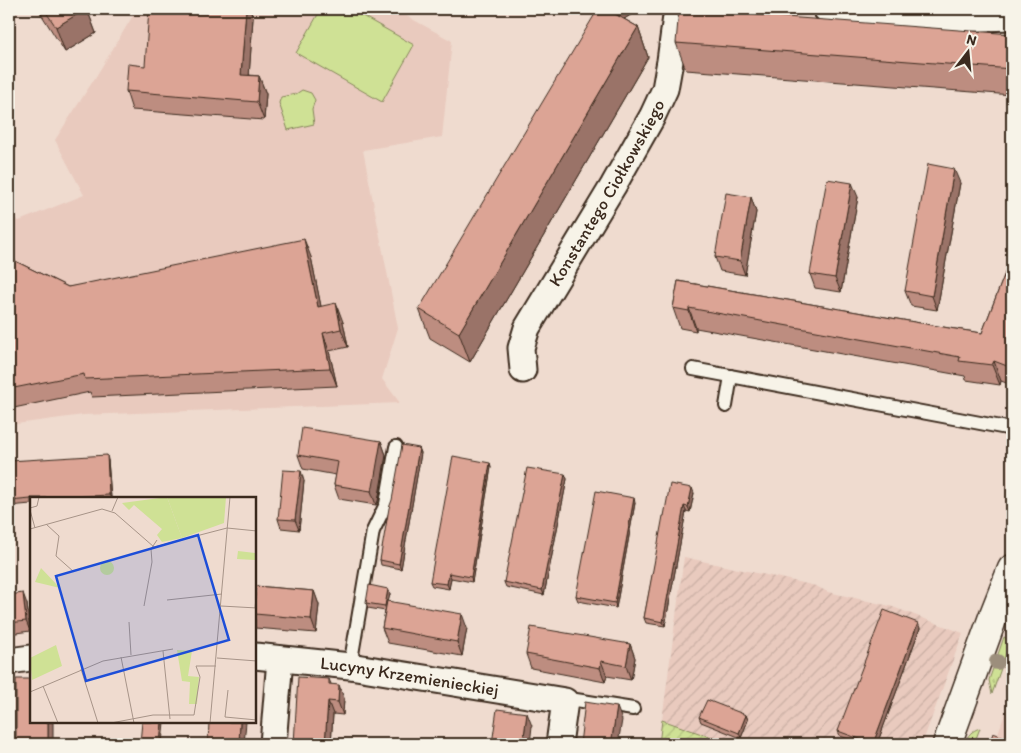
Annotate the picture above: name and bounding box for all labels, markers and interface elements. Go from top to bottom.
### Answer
north arrow [944,28,994,78]
text: N [965,31,978,49]
street label: Konstantego Ciołkowskiego [544,96,670,290]
inset map [30,497,256,723]
street label: Lucyny Krzemienieckiej [319,652,500,701]

